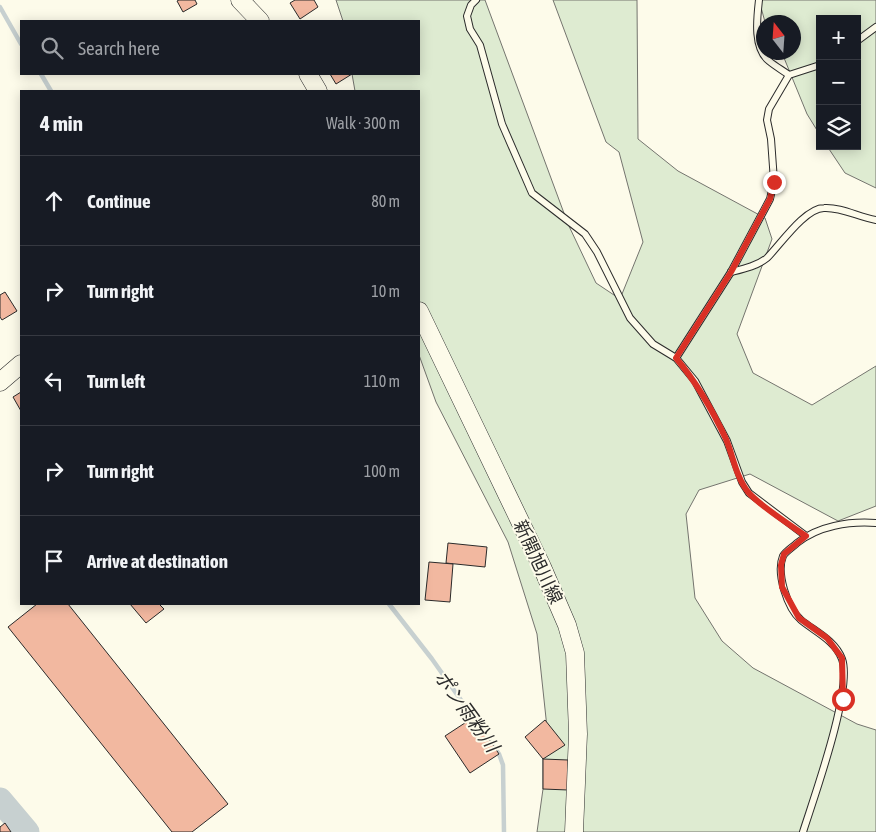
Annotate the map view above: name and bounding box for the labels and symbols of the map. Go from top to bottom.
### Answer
north arrow [756,15,801,60]
route end [763,171,786,194]
street label: 新開旭川線 [510,517,567,607]
water label: ポン雨粉川 [430,666,505,758]
route start [832,688,855,711]

